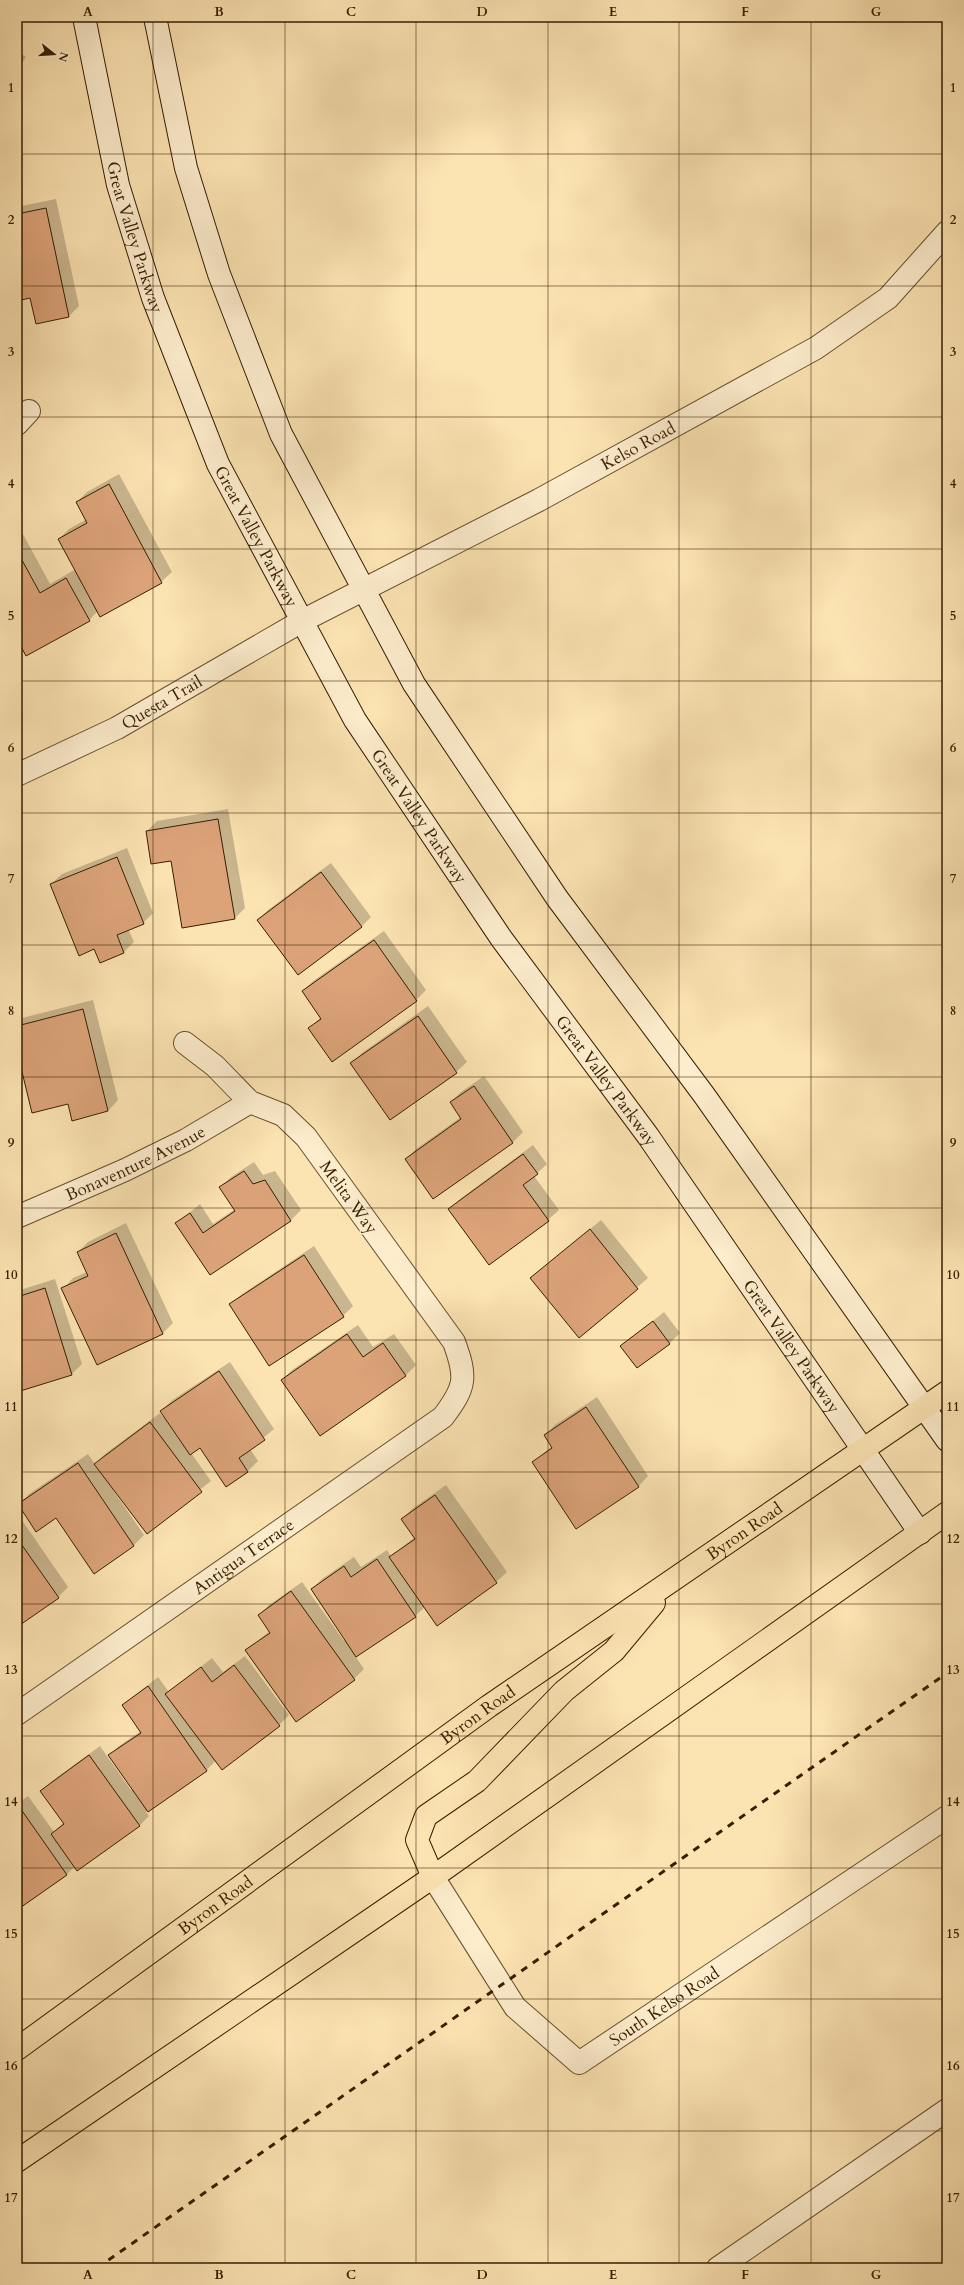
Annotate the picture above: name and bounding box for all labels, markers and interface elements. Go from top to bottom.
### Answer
text: A [83,3,93,21]
text: B [214,3,224,21]
text: C [346,3,356,21]
text: D [476,3,488,21]
text: E [609,3,617,21]
text: F [741,3,749,21]
text: G [871,3,882,21]
north arrow [34,34,74,74]
text: N [54,50,72,64]
text: 1 [8,79,14,97]
text: 1 [950,79,956,97]
street label: Great Valley Parkway [101,159,169,316]
text: 2 [8,211,15,229]
text: 2 [950,211,957,229]
text: 3 [8,343,15,361]
text: 3 [950,343,957,361]
street label: Kelso Road [597,416,680,476]
street label: Great Valley Parkway [209,462,304,611]
text: 4 [8,475,15,493]
text: 4 [950,475,957,493]
text: 5 [8,607,14,625]
text: 5 [950,607,956,625]
street label: Questa Trail [117,670,207,735]
text: 6 [8,739,15,757]
text: 6 [950,739,957,757]
street label: Great Valley Parkway [366,745,472,888]
text: 7 [8,870,15,888]
text: 7 [950,870,957,888]
text: 8 [8,1002,14,1020]
text: 8 [950,1002,956,1020]
street label: Great Valley Parkway [550,1011,662,1150]
street label: Bonaventure Avenue [62,1120,210,1207]
text: 9 [8,1134,15,1152]
text: 9 [950,1134,957,1152]
street label: Melita Way [314,1156,383,1239]
text: 10 [4,1266,18,1284]
text: 10 [946,1266,960,1284]
street label: Great Valley Parkway [738,1275,845,1418]
text: 11 [4,1398,18,1416]
text: 11 [946,1398,960,1416]
street label: Byron Road [702,1497,787,1566]
street label: Antigua Terrace [189,1513,299,1600]
text: 12 [4,1530,18,1548]
text: 12 [946,1530,960,1548]
text: 13 [4,1661,18,1679]
text: 13 [946,1661,960,1679]
street label: Byron Road [435,1680,520,1750]
text: 14 [4,1793,18,1811]
text: 14 [946,1793,960,1811]
street label: Byron Road [173,1870,258,1940]
text: 15 [4,1925,18,1943]
text: 15 [946,1925,960,1943]
street label: South Kelso Road [605,1961,724,2052]
text: 16 [4,2057,18,2075]
text: 16 [946,2057,960,2075]
text: 17 [4,2189,18,2207]
text: 17 [946,2189,960,2207]
text: A [83,2266,93,2284]
text: B [214,2266,224,2284]
text: C [346,2266,356,2284]
text: D [476,2266,488,2284]
text: E [609,2266,617,2284]
text: F [741,2266,749,2284]
text: G [871,2266,882,2284]

